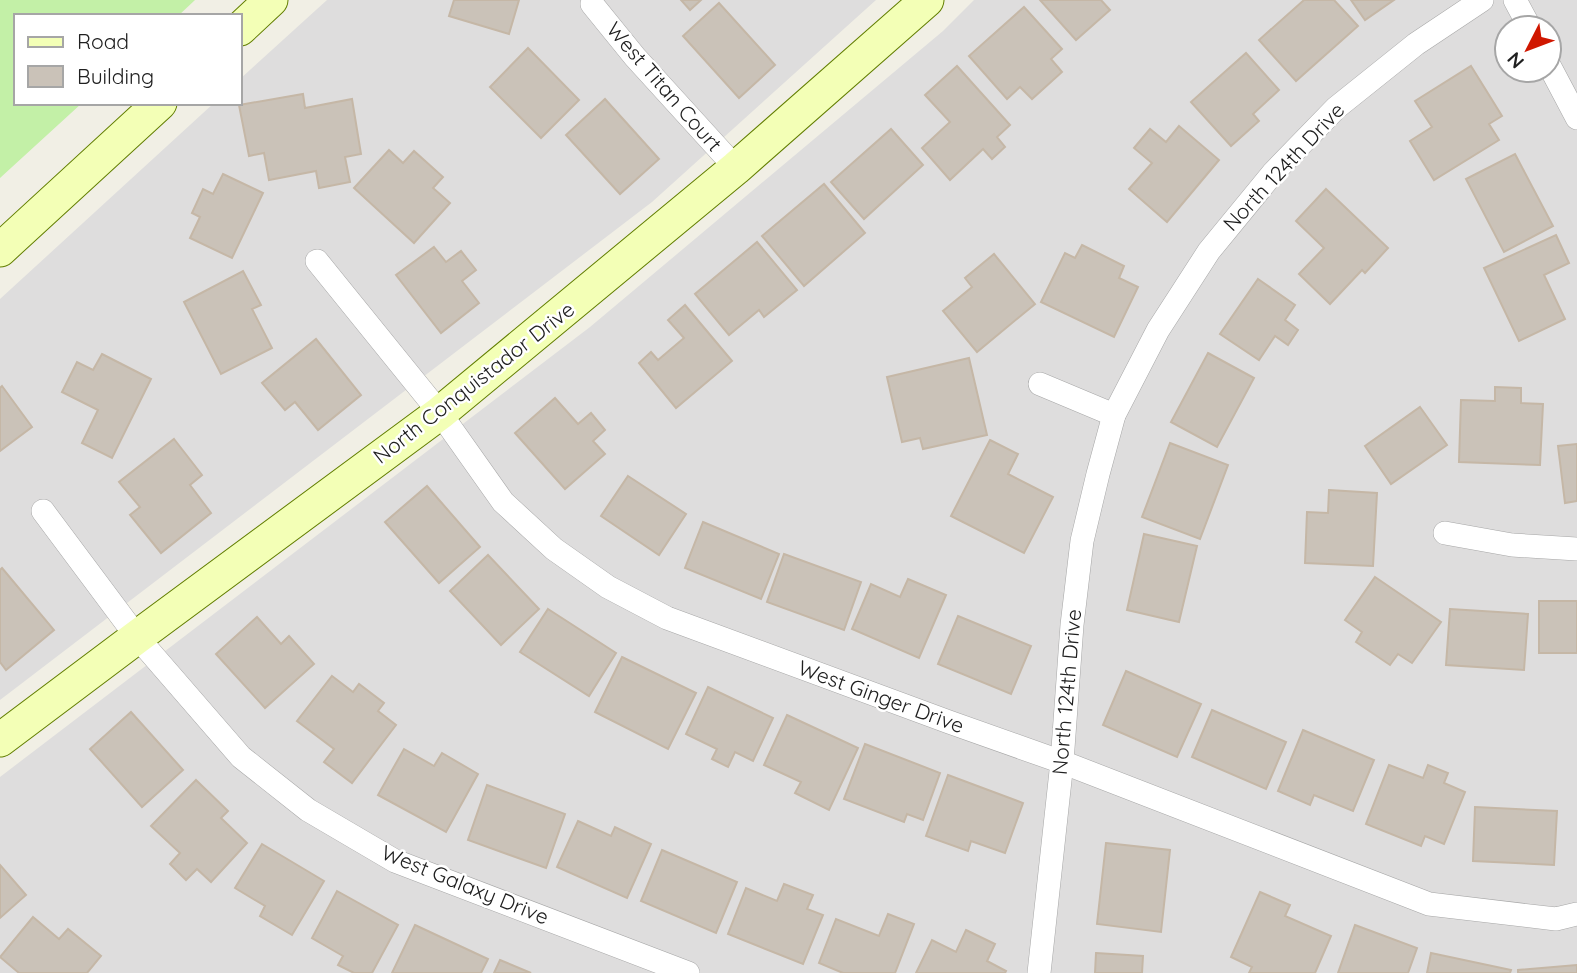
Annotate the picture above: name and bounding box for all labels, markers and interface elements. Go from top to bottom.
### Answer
legend [14,14,242,105]
north arrow [1493,14,1563,84]
street label: West Titan Court [601,16,728,156]
text: Road [77,28,129,54]
text: N [1502,47,1529,74]
text: Building [77,63,154,89]
street label: North 124th Drive [1217,97,1349,236]
street label: North Conquistador Drive [368,296,579,469]
street label: North 124th Drive [1046,608,1086,776]
street label: West Ginger Drive [795,654,968,738]
street label: West Galaxy Drive [378,839,553,929]

